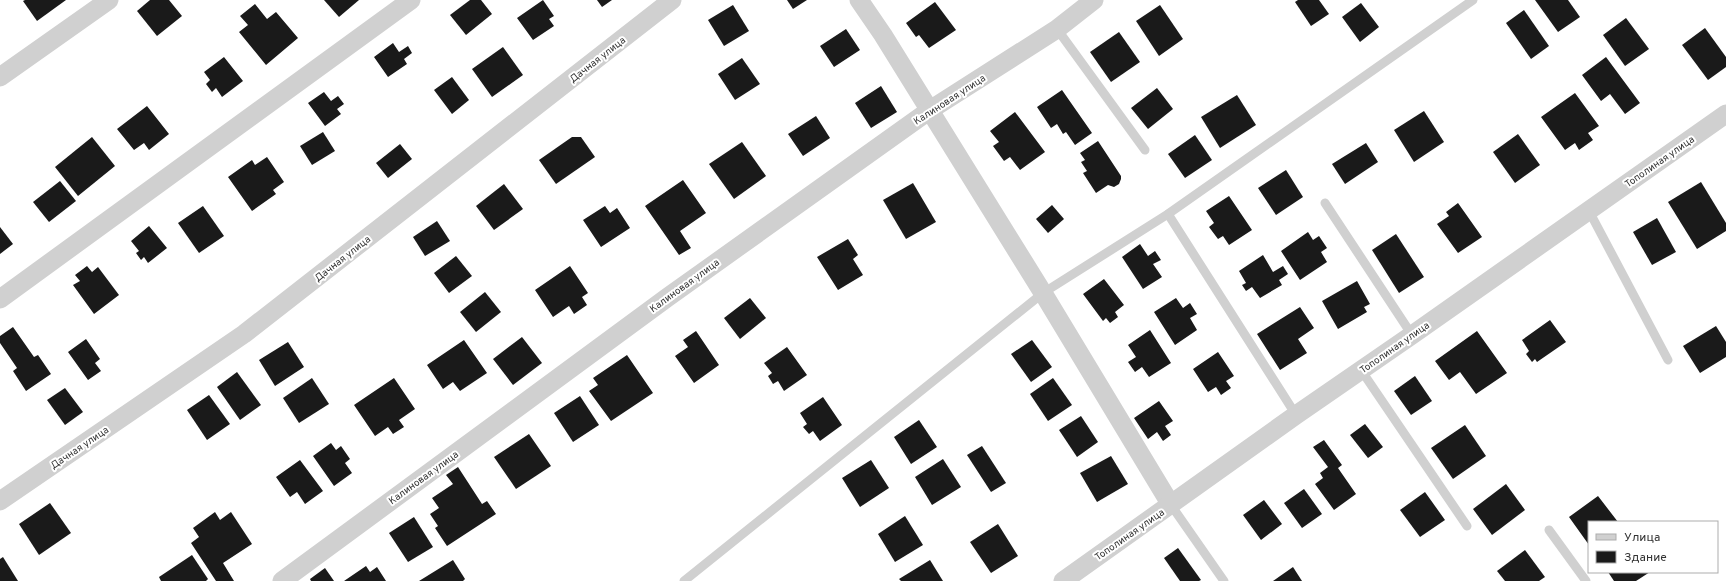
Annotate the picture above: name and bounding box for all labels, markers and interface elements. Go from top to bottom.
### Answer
street label: Дачная улица [567,34,629,86]
street label: Калиновая улица [911,72,988,128]
street label: Тополиная улица [1622,133,1697,191]
street label: Дачная улица [312,233,374,285]
street label: Калиновая улица [647,256,722,316]
street label: Тополиная улица [1357,319,1432,377]
street label: Дачная улица [48,424,112,473]
street label: Калиновая улица [386,448,461,508]
street label: Тополиная улица [1092,506,1167,564]
legend [1588,521,1718,573]
text: Улица [1624,530,1660,546]
text: Здание [1624,550,1667,566]

